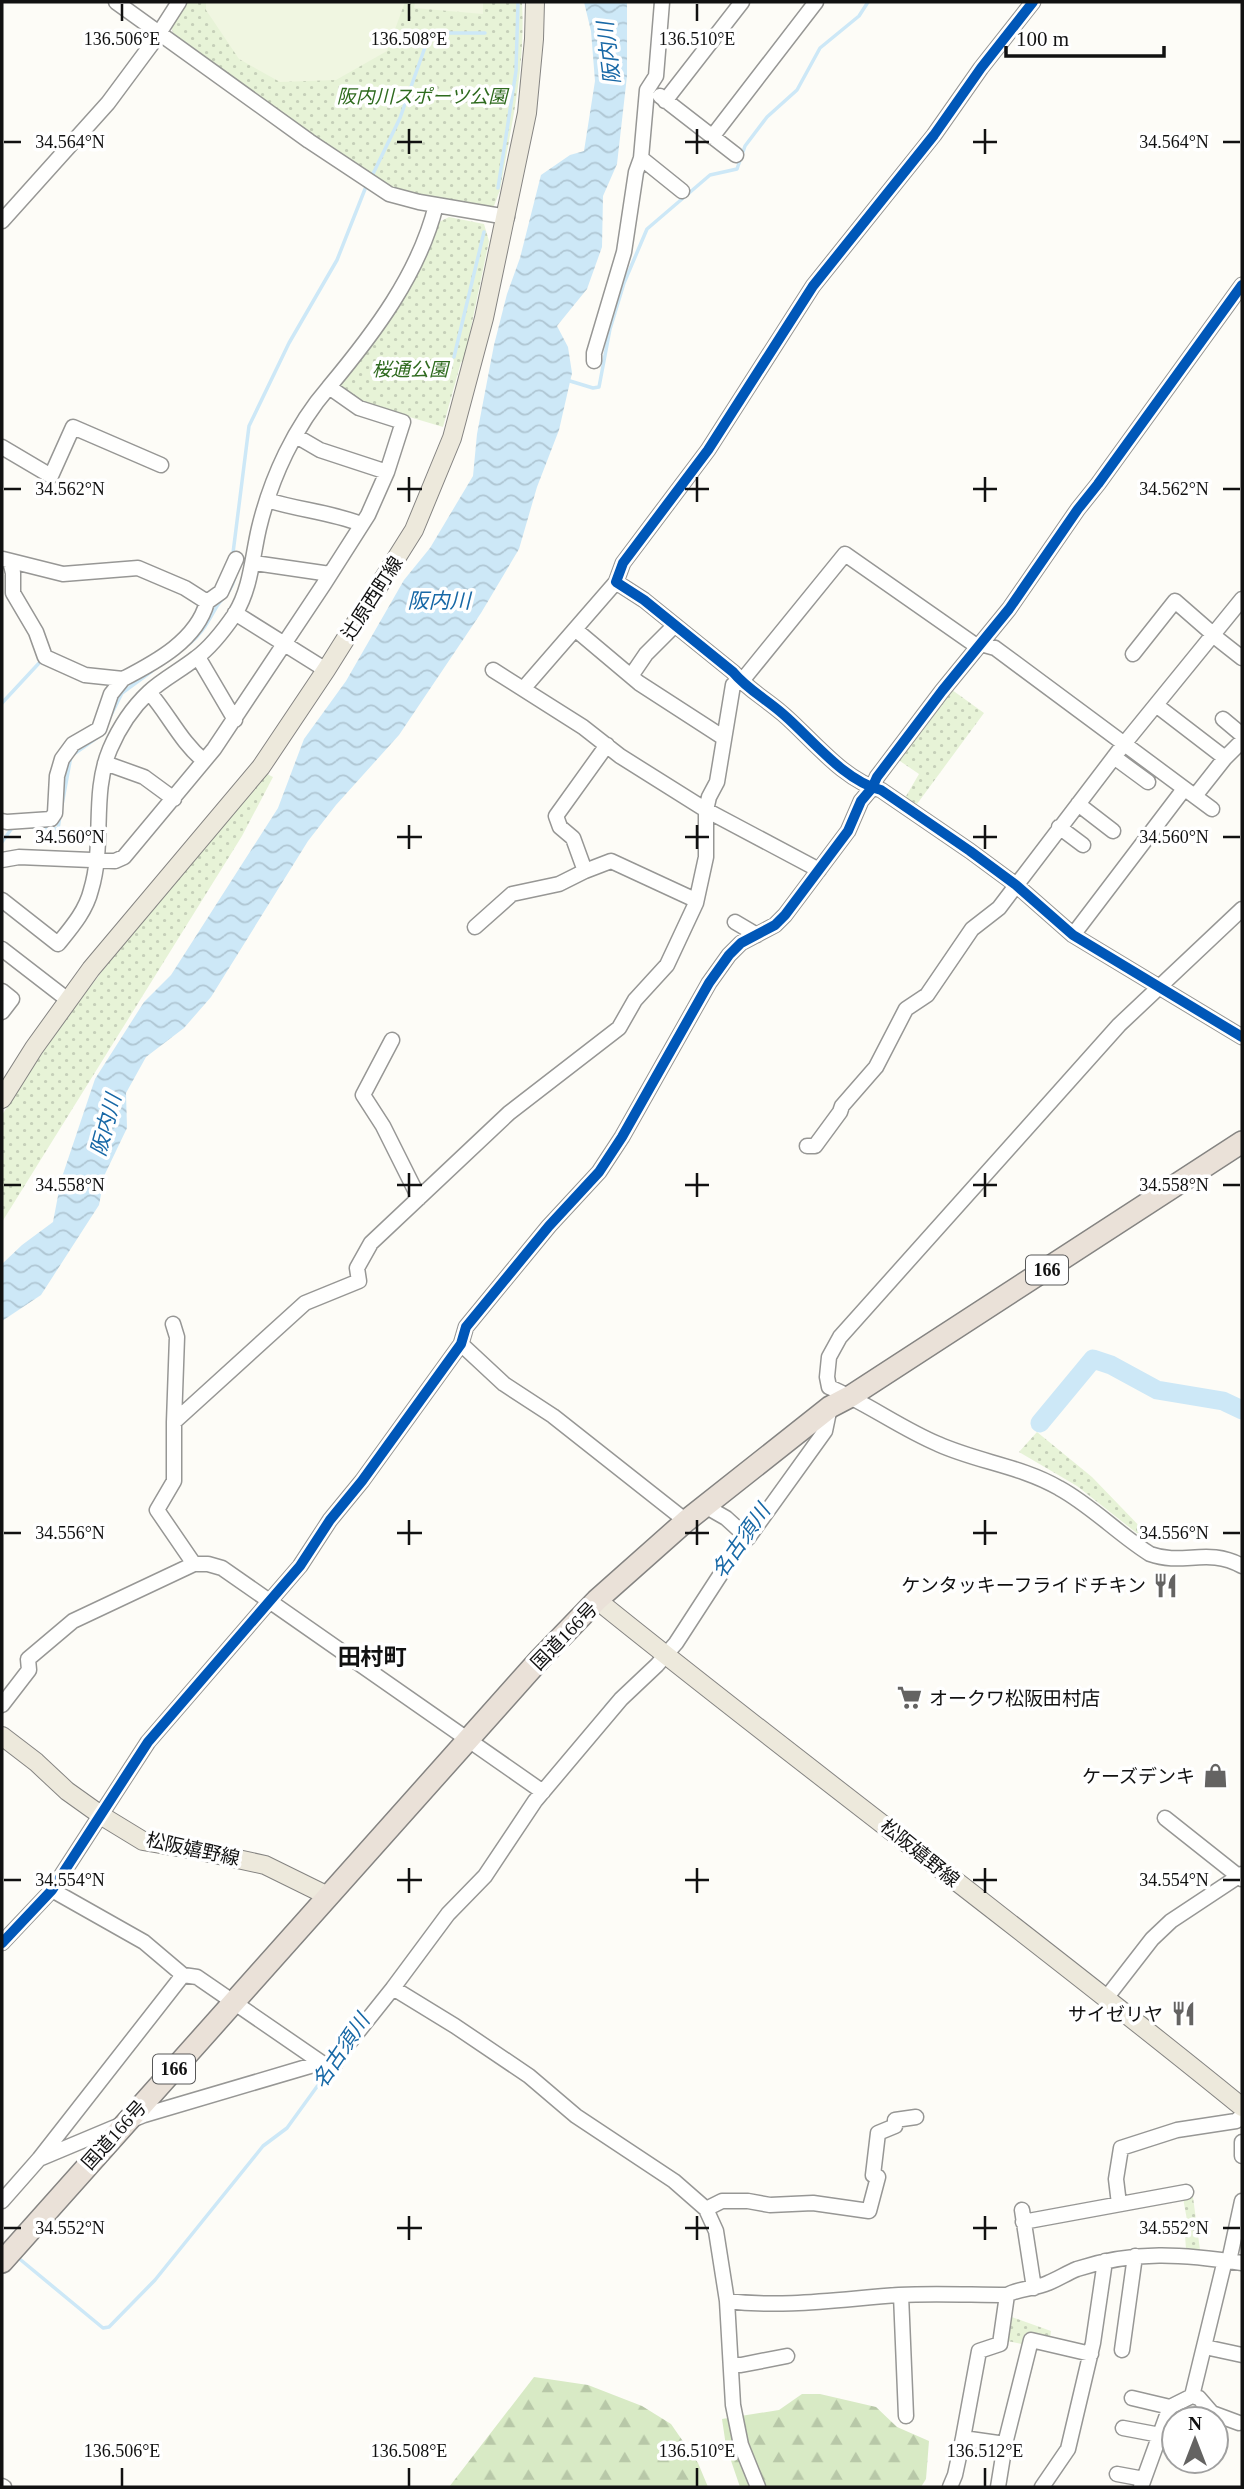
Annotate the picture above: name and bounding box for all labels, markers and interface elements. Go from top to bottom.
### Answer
scale bar [1006,14,1164,58]
water label: 阪内川 [593,18,625,86]
text: 100 m [1016,27,1069,51]
text: 136.506°E [84,29,160,49]
text: 136.508°E [371,29,447,49]
text: 136.510°E [659,29,735,49]
park label: 阪内川スポーツ公園 [337,86,510,107]
text: 34.564°N [35,132,105,152]
text: 34.564°N [1139,132,1209,152]
park label: 桜通公園 [372,359,451,380]
text: 34.562°N [35,479,105,499]
text: 34.562°N [1139,479,1209,499]
street label: 辻原西町線 [337,552,407,644]
water label: 阪内川 [408,589,472,613]
text: 34.560°N [35,827,105,847]
text: 34.560°N [1139,827,1209,847]
water label: 阪内川 [86,1090,126,1159]
text: 34.558°N [35,1175,105,1195]
text: 34.558°N [1139,1175,1209,1195]
road number: 166 [1026,1255,1068,1284]
water label: 名古須川 [707,1498,776,1582]
text: 34.556°N [35,1523,105,1543]
text: 34.556°N [1139,1523,1209,1543]
restaurant icon: ケンタッキーフライドチキン [1152,1571,1180,1599]
place label: ケンタッキーフライドチキン [901,1575,1146,1596]
street label: 国道166号 [527,1598,601,1674]
district label: 田村町 [338,1645,407,1670]
supermarket icon: オークワ松阪田村店 [895,1684,923,1712]
place label: オークワ松阪田村店 [929,1688,1100,1709]
shop icon: ケーズデンキ [1201,1762,1229,1790]
place label: ケーズデンキ [1082,1766,1195,1787]
street label: 松阪嬉野線 [876,1815,964,1891]
street label: 松阪嬉野線 [144,1829,242,1869]
text: 34.554°N [35,1870,105,1890]
text: 34.554°N [1139,1870,1209,1890]
restaurant icon: サイゼリヤ [1169,2000,1197,2028]
place label: サイゼリヤ [1068,2004,1163,2025]
water label: 名古須川 [308,2008,376,2093]
road number: 166 [153,2054,195,2084]
street label: 国道166号 [78,2096,150,2174]
text: 34.552°N [35,2218,105,2238]
text: 34.552°N [1139,2218,1209,2238]
north arrow [1160,2405,1230,2475]
text: N [1188,2413,1202,2434]
text: 136.506°E [84,2441,160,2461]
text: 136.508°E [371,2441,447,2461]
text: 136.510°E [659,2441,735,2461]
text: 136.512°E [947,2441,1023,2461]

